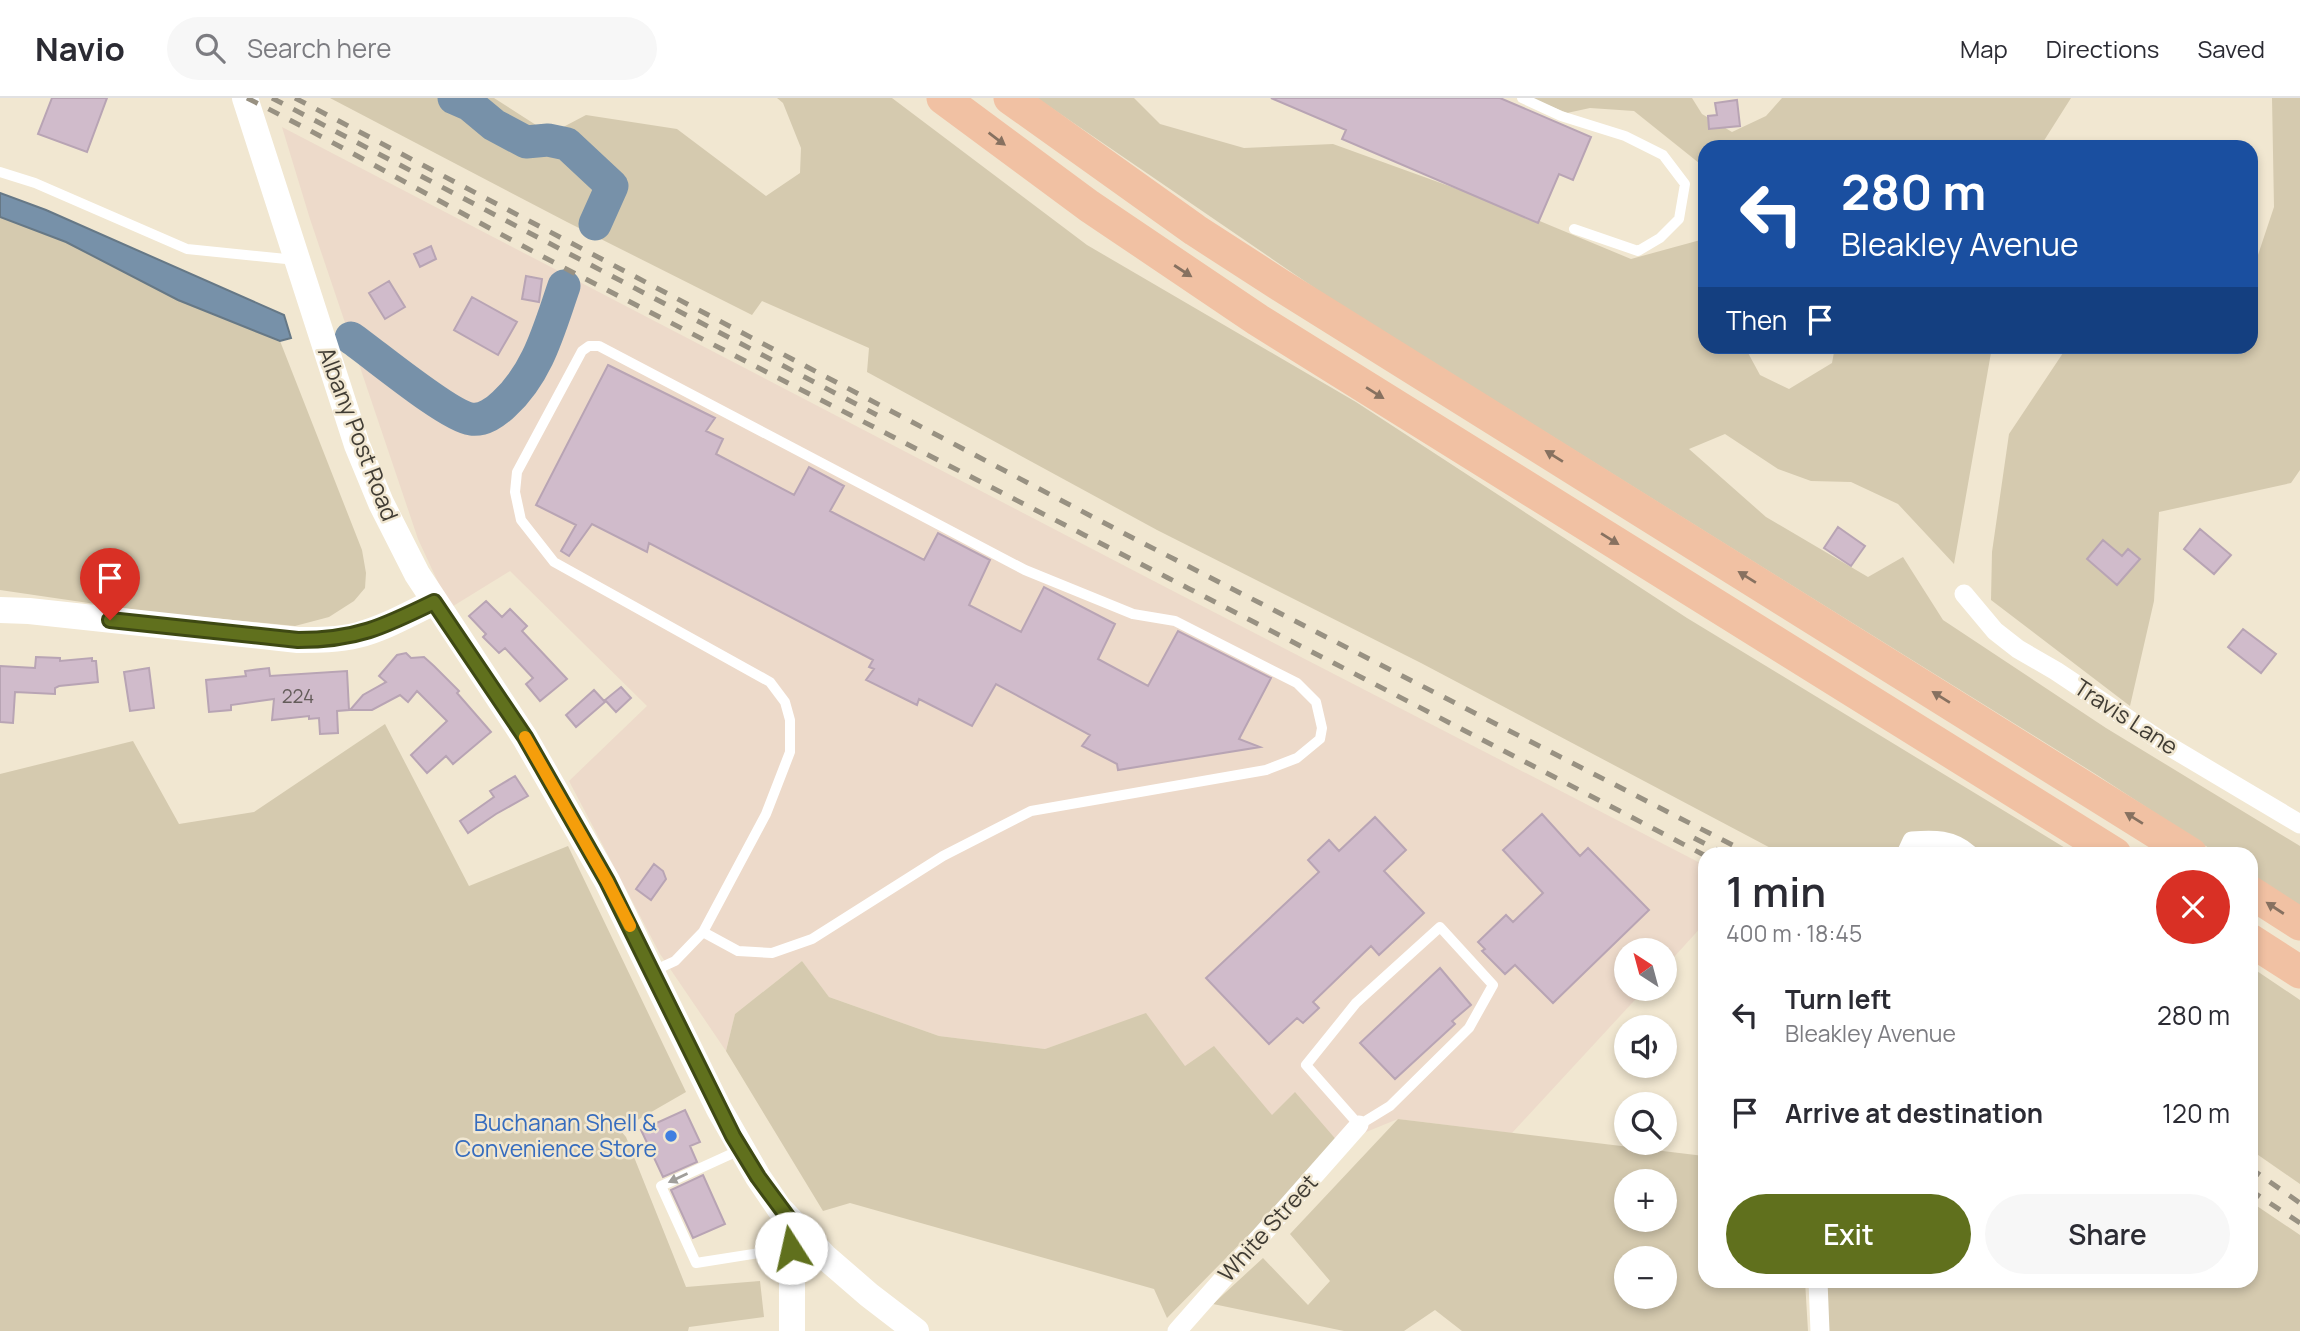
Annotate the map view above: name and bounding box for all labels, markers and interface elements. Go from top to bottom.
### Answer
search box [167,17,657,80]
text: Navio [35,26,125,71]
icon: search [191,29,229,67]
text: Search here [247,30,391,66]
text: Map [1960,32,2008,65]
text: Directions [2046,32,2159,65]
text: Saved [2197,32,2265,65]
one-way arrow [988,132,1006,147]
text: 280 m [1841,158,1986,225]
icon: left [1726,168,1817,259]
text: Bleakley Avenue [1841,222,2079,266]
one-way arrow [1174,264,1192,278]
icon: arrive [1801,301,1839,339]
text: Then [1726,302,1787,338]
street label: Albany Post Road [311,342,407,525]
one-way arrow [1366,386,1385,399]
one-way arrow [1545,450,1564,463]
one-way arrow [1600,532,1619,545]
pin [80,548,140,620]
icon: arrive [91,559,129,597]
one-way arrow [1738,570,1757,583]
street label: Travis Lane [2068,671,2185,762]
house number: 224 [282,683,314,709]
one-way arrow [1931,691,1950,704]
one-way arrow [2124,811,2143,824]
text: 1 min [1726,862,1826,920]
button: close [2156,870,2230,944]
one-way arrow [2266,901,2285,914]
text: 400 m · 18:45 [1726,917,1862,949]
north arrow [1614,938,1676,1001]
map controls [1614,938,1677,1309]
text: Turn left [1785,981,1892,1017]
icon: left [1726,996,1764,1034]
text: 280 m [2157,997,2230,1033]
button: sound [1614,1015,1677,1078]
text: Bleakley Avenue [1785,1017,1956,1049]
button: search [1614,1092,1677,1155]
icon: arrive [1726,1094,1764,1132]
text: Arrive at destination [1785,1095,2043,1131]
text: 120 m [2162,1095,2230,1131]
place label: Buchanan Shell & Convenience Store [455,1106,657,1164]
marker: Buchanan Shell & Convenience Store [663,1128,679,1144]
street label: White Street [1210,1166,1324,1288]
button: + [1614,1169,1677,1232]
one-way arrow [668,1173,689,1184]
button: Exit [1726,1194,1971,1274]
button: Share [1985,1194,2230,1274]
position arrow [754,1211,828,1285]
button: − [1614,1246,1677,1309]

